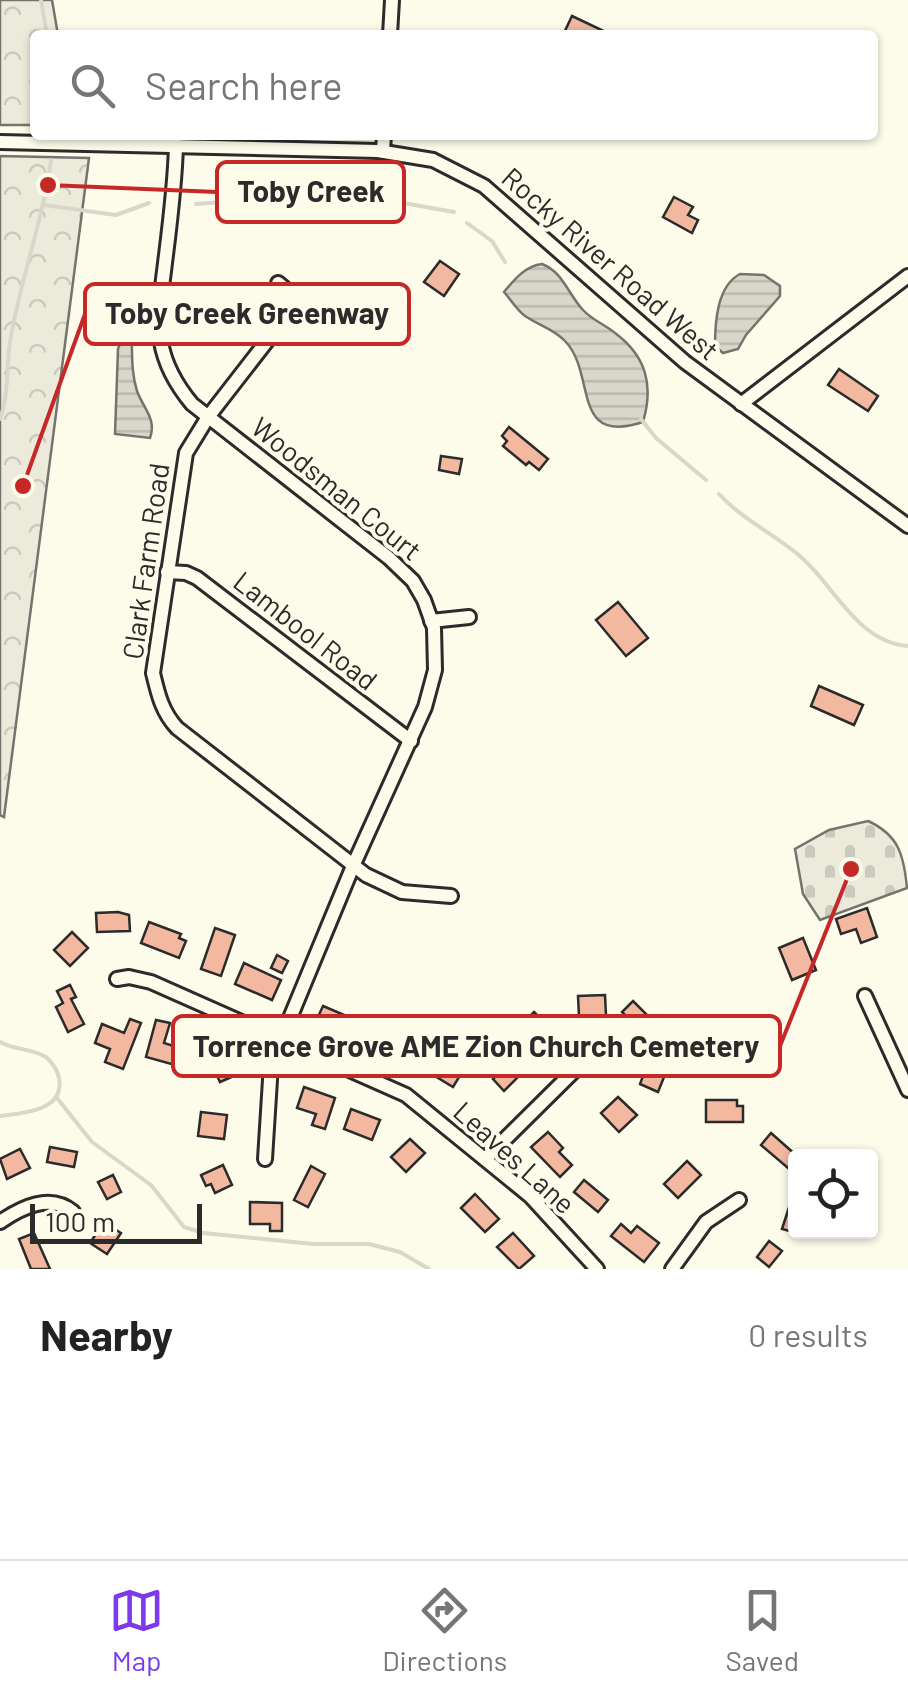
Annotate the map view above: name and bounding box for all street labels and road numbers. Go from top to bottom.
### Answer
street label: Rocky River Road West [496,160,726,366]
street label: Woodsman Court [245,409,429,567]
street label: Clark Farm Road [114,461,176,661]
street label: Lambool Road [227,563,385,697]
street label: Leaves Lane [447,1094,583,1220]

